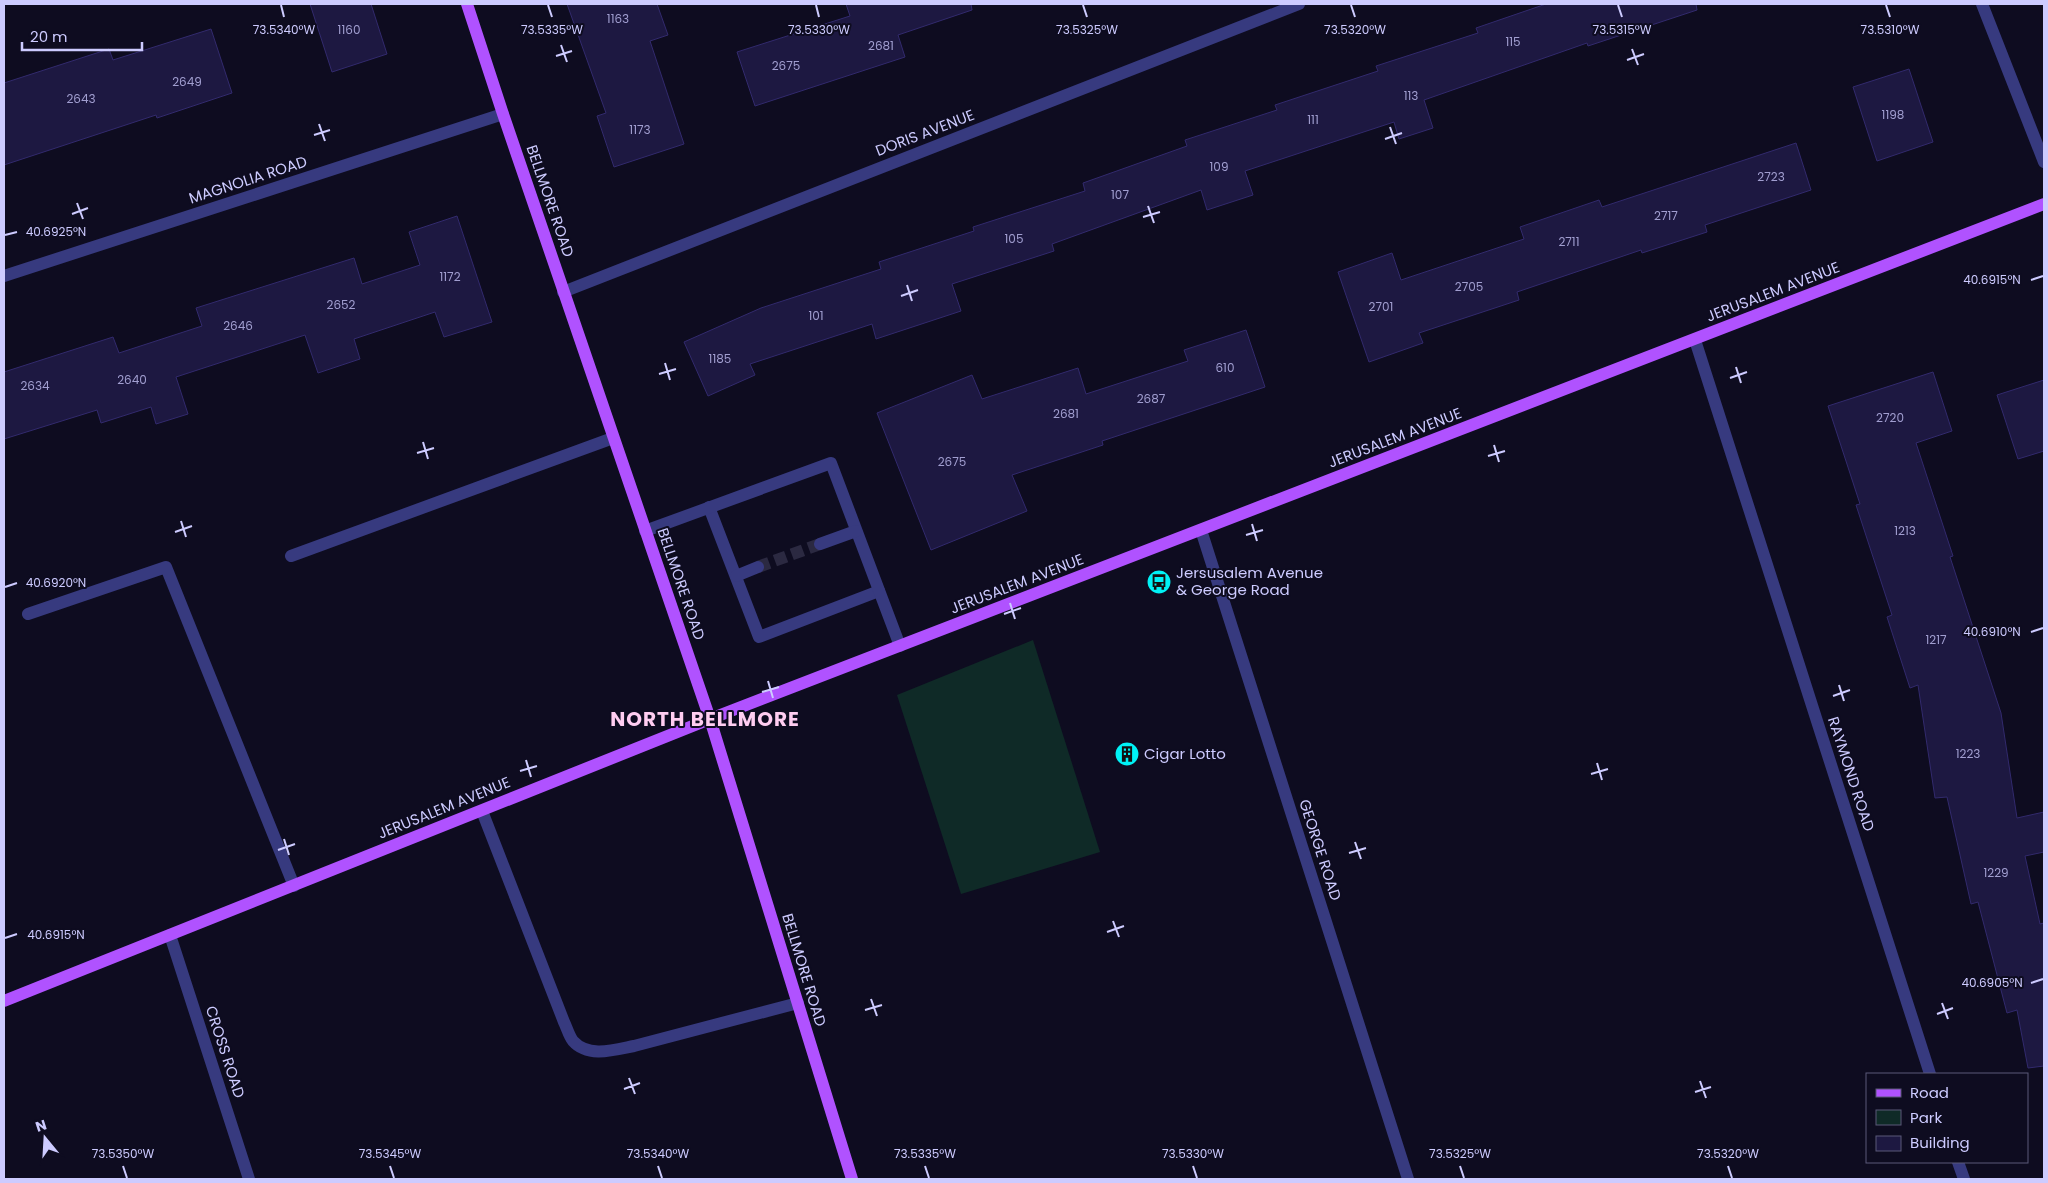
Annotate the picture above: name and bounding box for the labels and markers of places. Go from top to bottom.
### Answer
place label: Jersusalem Avenue & George Road [1176,562,1323,600]
bus stop icon: Jersusalem Avenue & George Road [1146,569,1172,595]
building icon: Cigar Lotto [1114,741,1140,767]
place label: Cigar Lotto [1144,743,1226,764]

